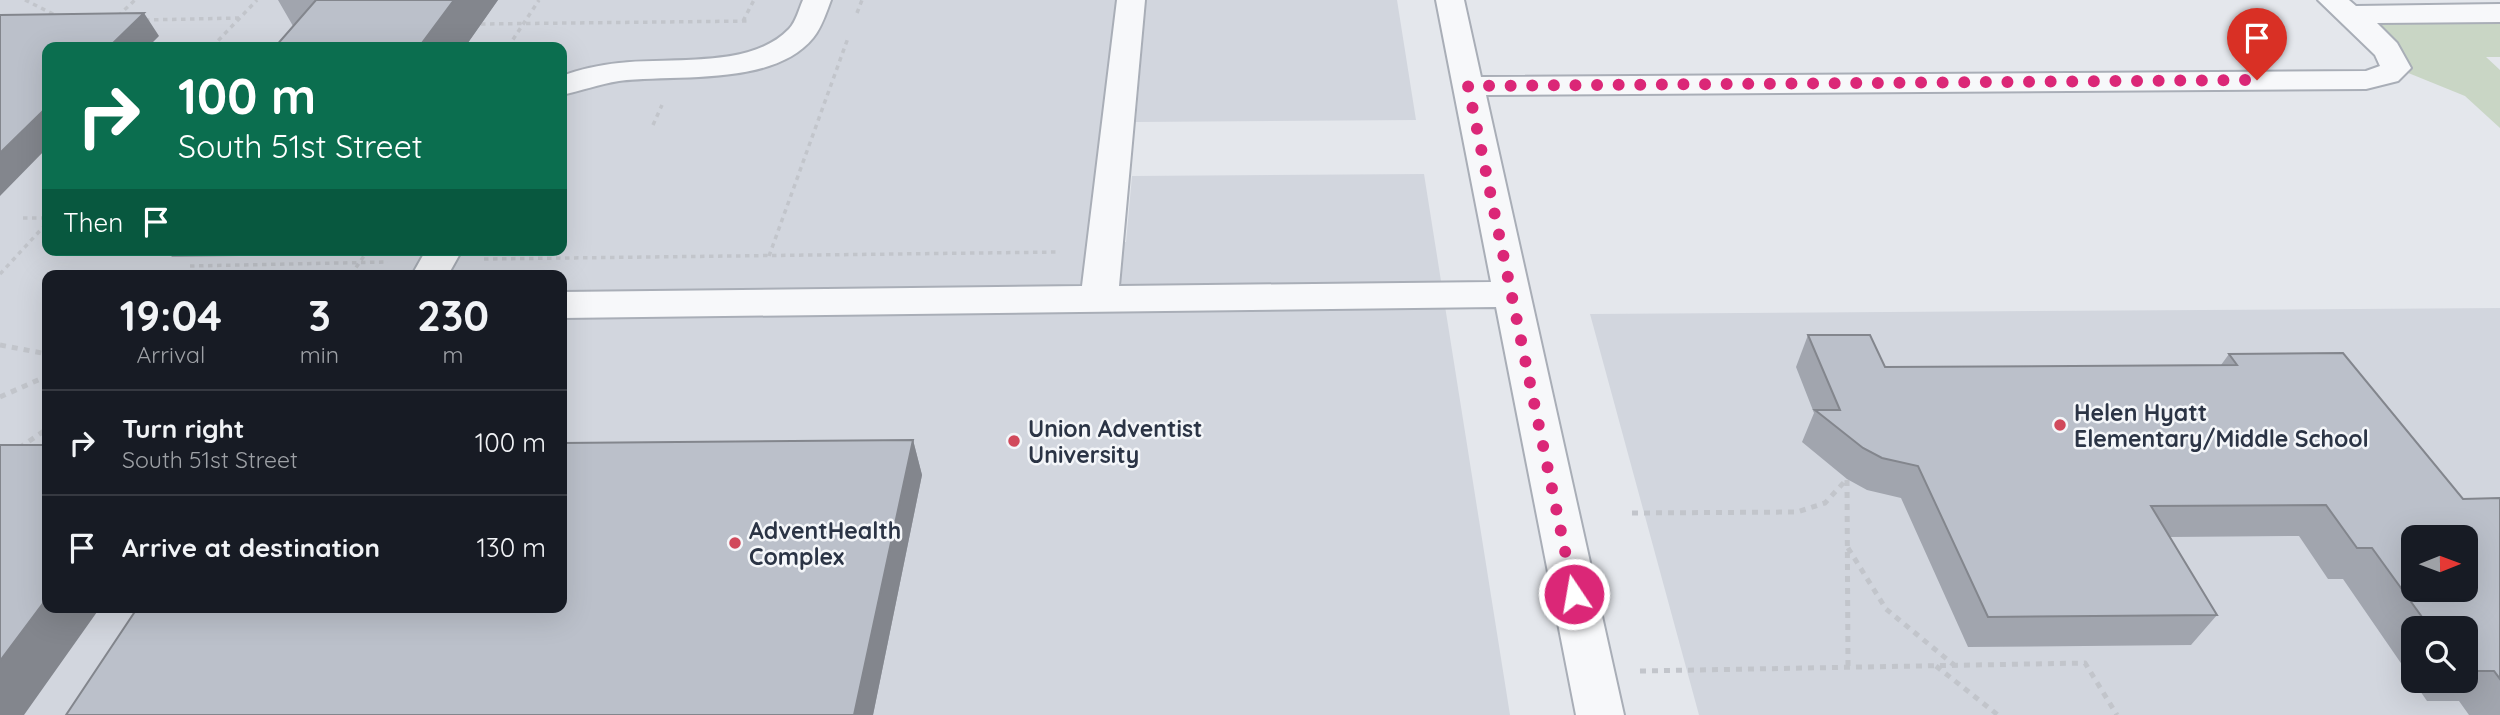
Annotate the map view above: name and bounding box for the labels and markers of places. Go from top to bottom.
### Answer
pin [2227,8,2287,80]
place label: Helen Hyatt Elementary/Middle School [2074,398,2369,453]
place label: Union Adventist University [1028,414,1202,469]
marker: Helen Hyatt Elementary/Middle School [2052,417,2068,433]
marker: Union Adventist University [1006,433,1022,449]
place label: AdventHealth Complex [749,516,901,571]
marker: AdventHealth Complex [727,535,743,551]

